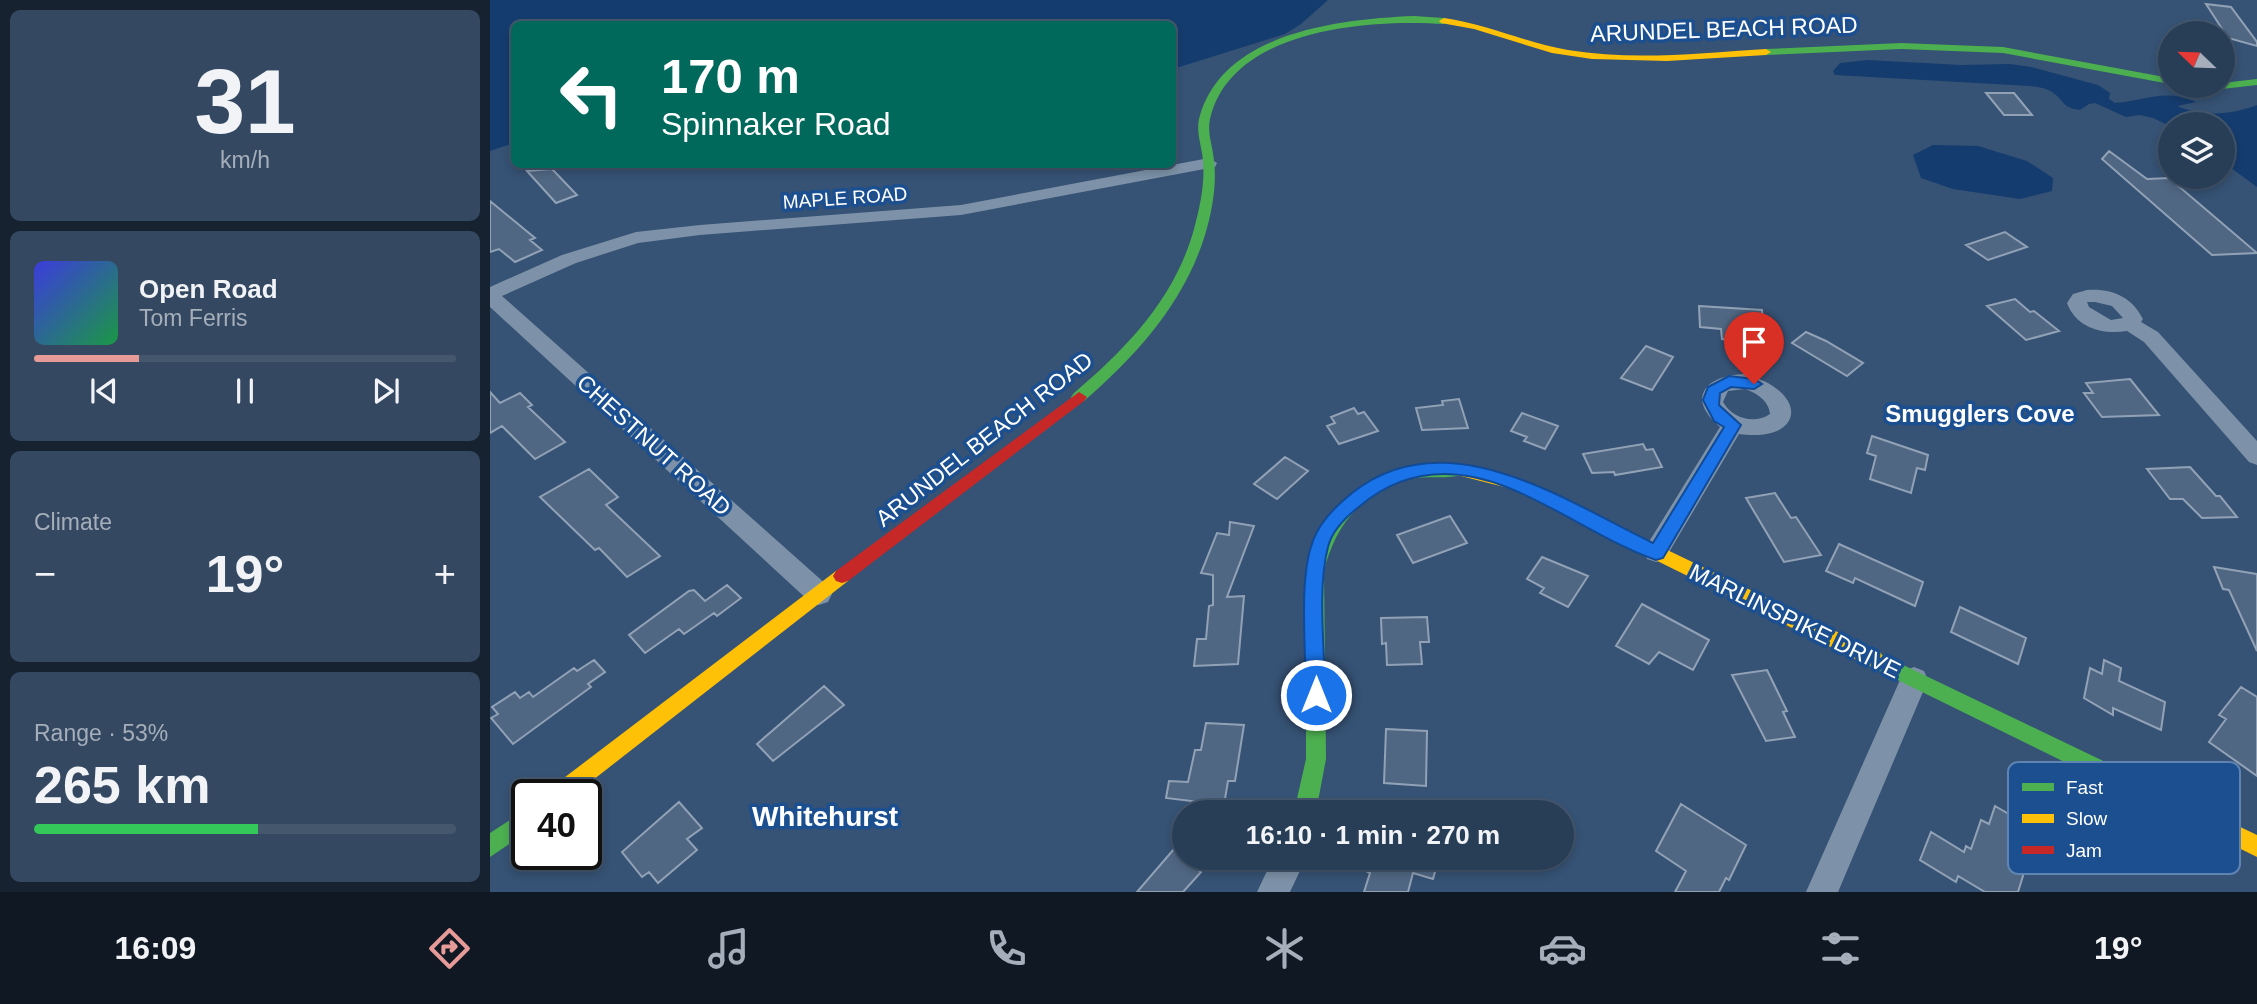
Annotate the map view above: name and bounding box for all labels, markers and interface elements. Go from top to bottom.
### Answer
street label: ARUNDEL BEACH ROAD [1590,11,1858,47]
north arrow [2158,21,2235,98]
map controls [2158,21,2235,189]
icon: left [546,49,637,140]
text: 170 m [661,49,800,103]
text: 31 [194,51,296,152]
text: Spinnaker Road [661,106,890,142]
button: layers [2158,112,2235,189]
text: km/h [220,147,270,173]
street label: MAPLE ROAD [782,183,908,213]
text: Open Road [139,274,278,304]
text: Tom Ferris [139,305,248,331]
pin [1724,312,1784,384]
icon: arrive [1735,323,1773,361]
street label: ARUNDEL BEACH ROAD [871,346,1097,532]
street label: CHESTNUT ROAD [572,369,736,521]
icon: previous [85,372,123,410]
icon: pause [226,372,264,410]
icon: next [367,372,405,410]
district label: Smugglers Cove [1885,400,2075,427]
text: Climate [34,509,112,535]
text: 19° [206,545,284,603]
text: − [34,553,56,595]
text: + [434,553,456,595]
street label: MARLINSPIKE DRIVE [1685,559,1905,683]
position arrow [1279,658,1353,732]
text: Range · 53% [34,720,168,746]
text: 265 km [34,756,210,814]
legend [2008,762,2240,874]
text: Fast [2066,777,2104,798]
speed limit sign: 40 [511,779,602,870]
district label: Whitehurst [752,801,898,832]
text: Slow [2066,808,2107,829]
text: 16:10 · 1 min · 270 m [1246,820,1500,850]
text: Jam [2066,840,2102,861]
icon: directions [425,924,474,973]
icon: music [704,924,753,973]
icon: phone [982,924,1031,973]
icon: climate [1260,924,1309,973]
icon: car [1538,924,1587,973]
icon: filters [1816,924,1865,973]
text: 16:09 [115,930,196,966]
text: 19° [2094,930,2142,966]

